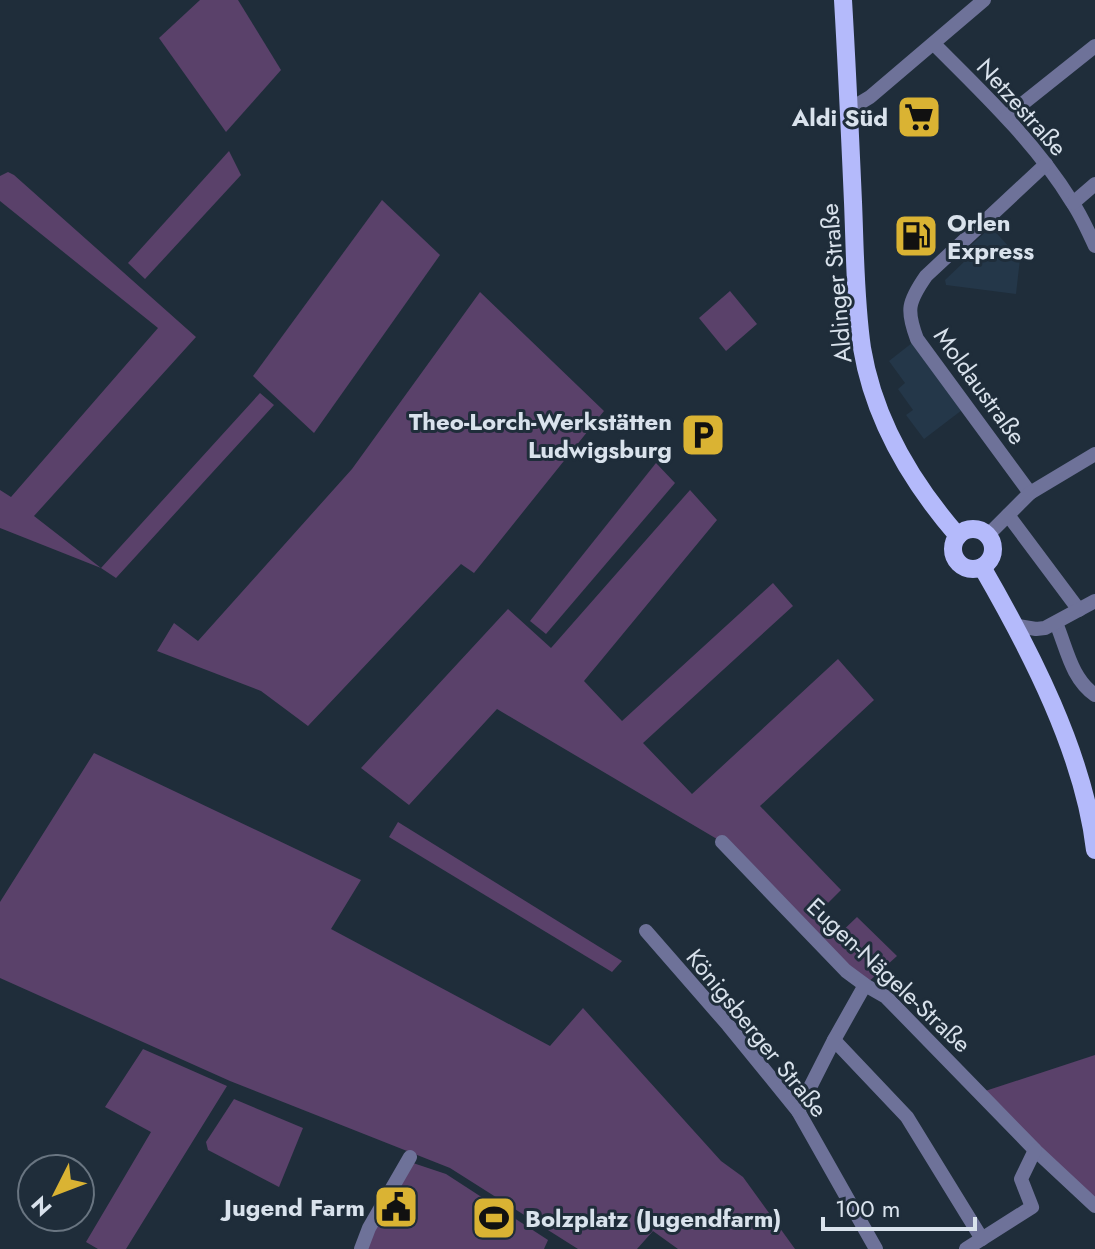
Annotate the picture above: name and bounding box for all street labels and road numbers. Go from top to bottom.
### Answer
street label: Netzestraße [969,50,1075,164]
street label: Aldinger Straße [812,202,860,364]
street label: Moldaustraße [926,320,1034,452]
street label: Eugen-Nägele-Straße [799,889,979,1061]
street label: Königsberger Straße [678,941,836,1125]

